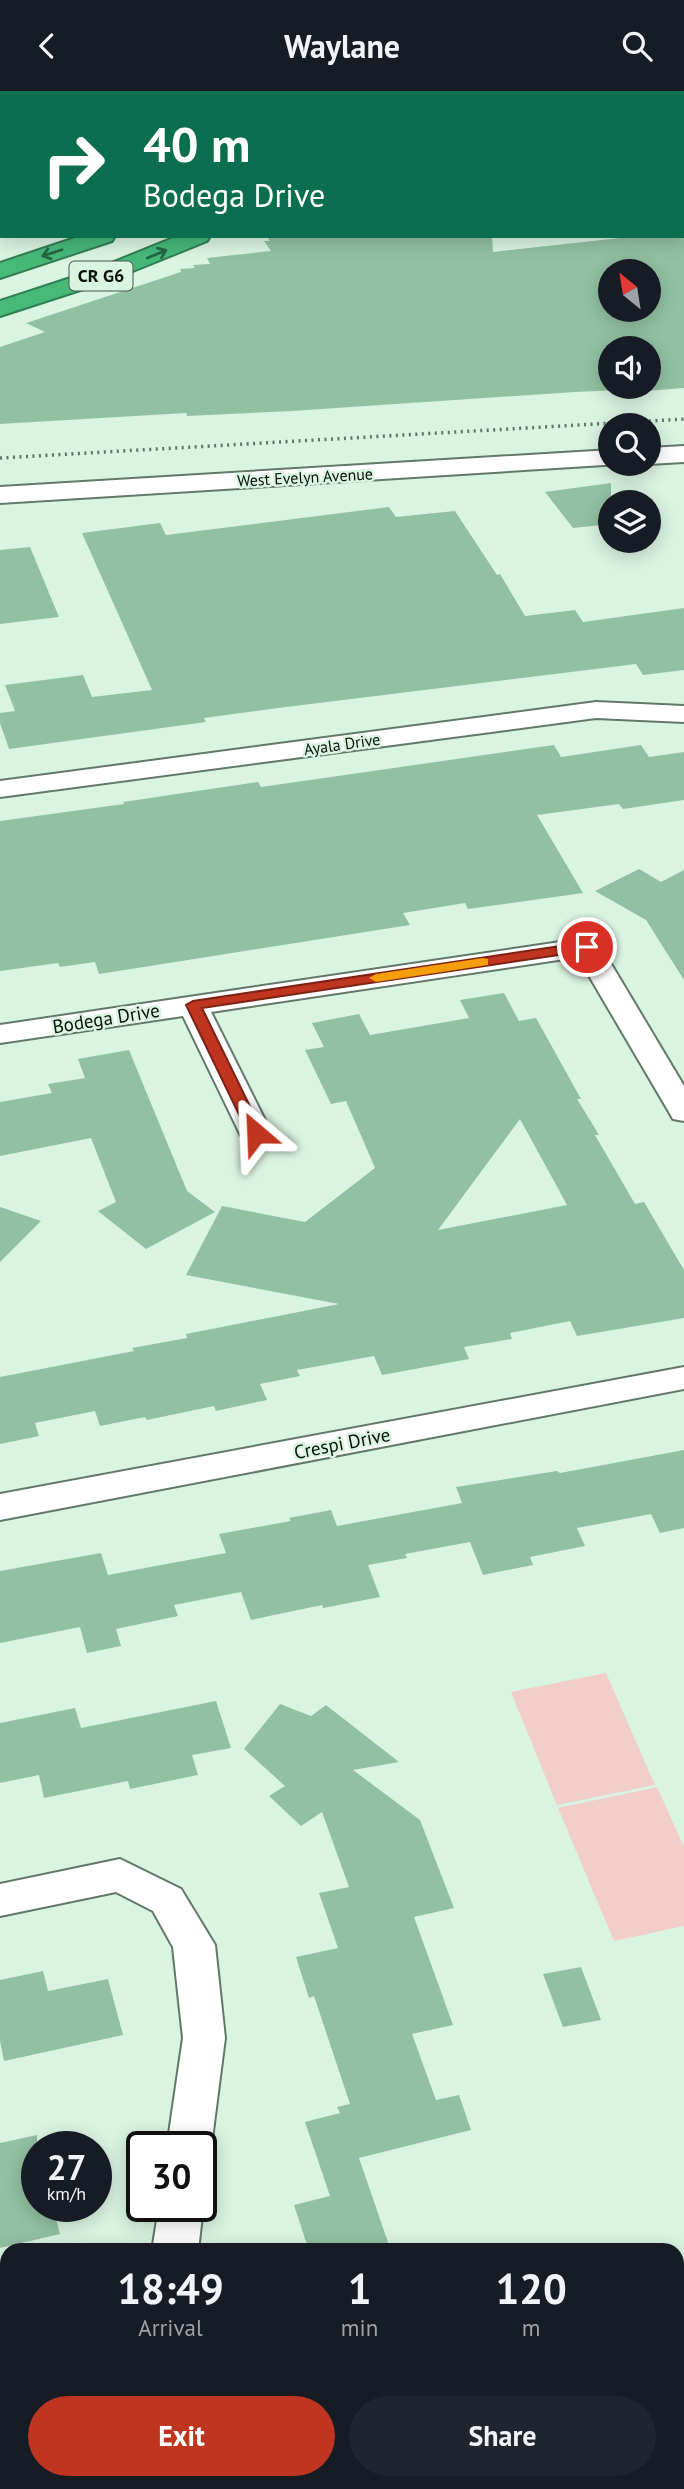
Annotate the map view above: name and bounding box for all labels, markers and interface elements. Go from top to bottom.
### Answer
text: Waylane [284,25,400,67]
icon: back [28,27,66,65]
icon: search [618,27,656,65]
text: 40 m [143,112,250,176]
icon: right [28,119,119,210]
text: Bodega Drive [143,174,325,216]
one-way arrow [145,246,167,259]
one-way arrow [41,248,63,261]
north arrow [598,259,662,322]
map controls [598,259,661,553]
road number: CR G6 [70,261,132,291]
button: sound [598,336,661,399]
button: search [598,413,661,476]
street label: West Evelyn Avenue [237,463,373,491]
button: layers [598,490,661,553]
street label: Ayala Drive [303,729,381,759]
pin [557,917,617,977]
icon: arrive [568,928,606,966]
street label: Bodega Drive [51,998,161,1038]
position arrow [219,1096,293,1170]
street label: Crespi Drive [292,1422,392,1464]
speed limit sign: 30 [126,2131,217,2222]
text: 27 [47,2144,86,2190]
text: km/h [47,2182,86,2205]
text: 18:49 [117,2261,224,2316]
text: 1 [348,2261,371,2316]
text: 120 [495,2261,567,2316]
text: Arrival [138,2313,203,2342]
text: min [341,2313,378,2342]
text: m [522,2313,540,2342]
button: Exit [28,2396,335,2476]
button: Share [349,2396,656,2476]

